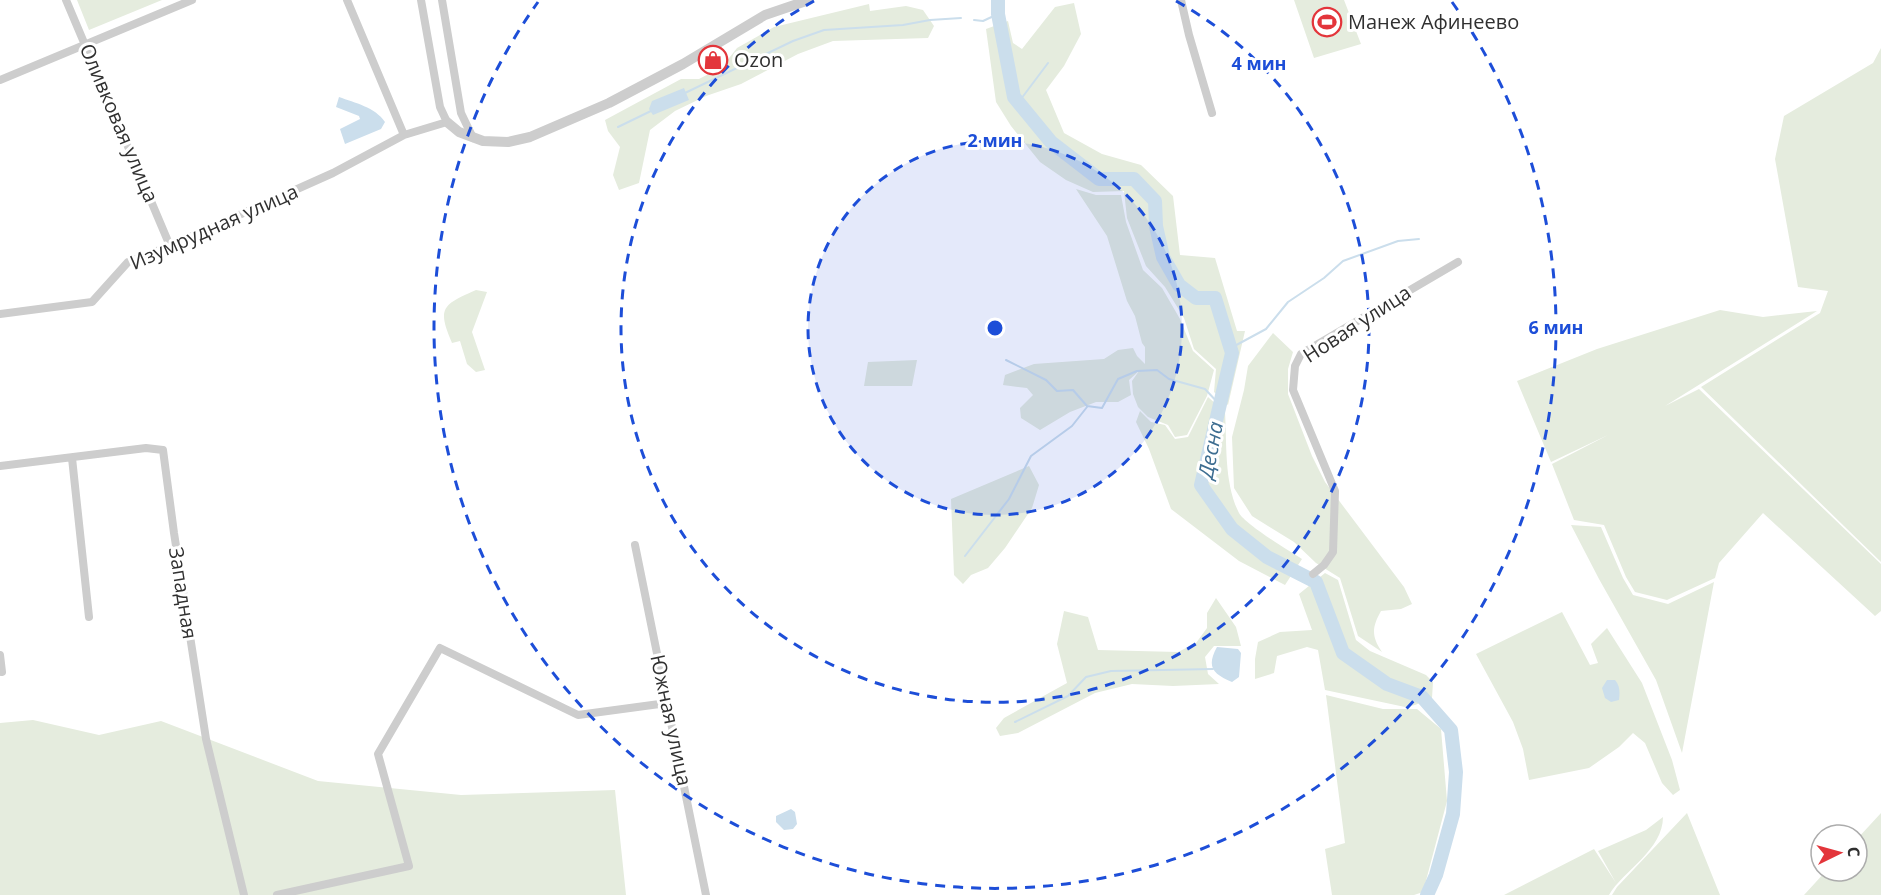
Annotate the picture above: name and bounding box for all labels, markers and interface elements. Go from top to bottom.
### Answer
sports icon: Манеж Афинеево [1311,6,1343,38]
place label: Манеж Афинеево [1348,8,1519,35]
street label: Оливковая улица [74,39,165,206]
shop icon: Ozon [697,44,729,76]
place label: Ozon [734,46,783,73]
text: 4 мин [1231,51,1287,75]
text: 2 мин [967,128,1023,152]
street label: Изумрудная улица [126,177,302,276]
street label: Новая улица [1298,279,1416,369]
text: 6 мин [1528,315,1584,339]
centre of rings [985,318,1005,338]
water label: Десна [1190,419,1229,483]
street label: Западная [163,545,204,641]
street label: Южная улица [644,652,699,788]
north arrow [1809,823,1869,883]
text: С [1843,846,1865,858]

